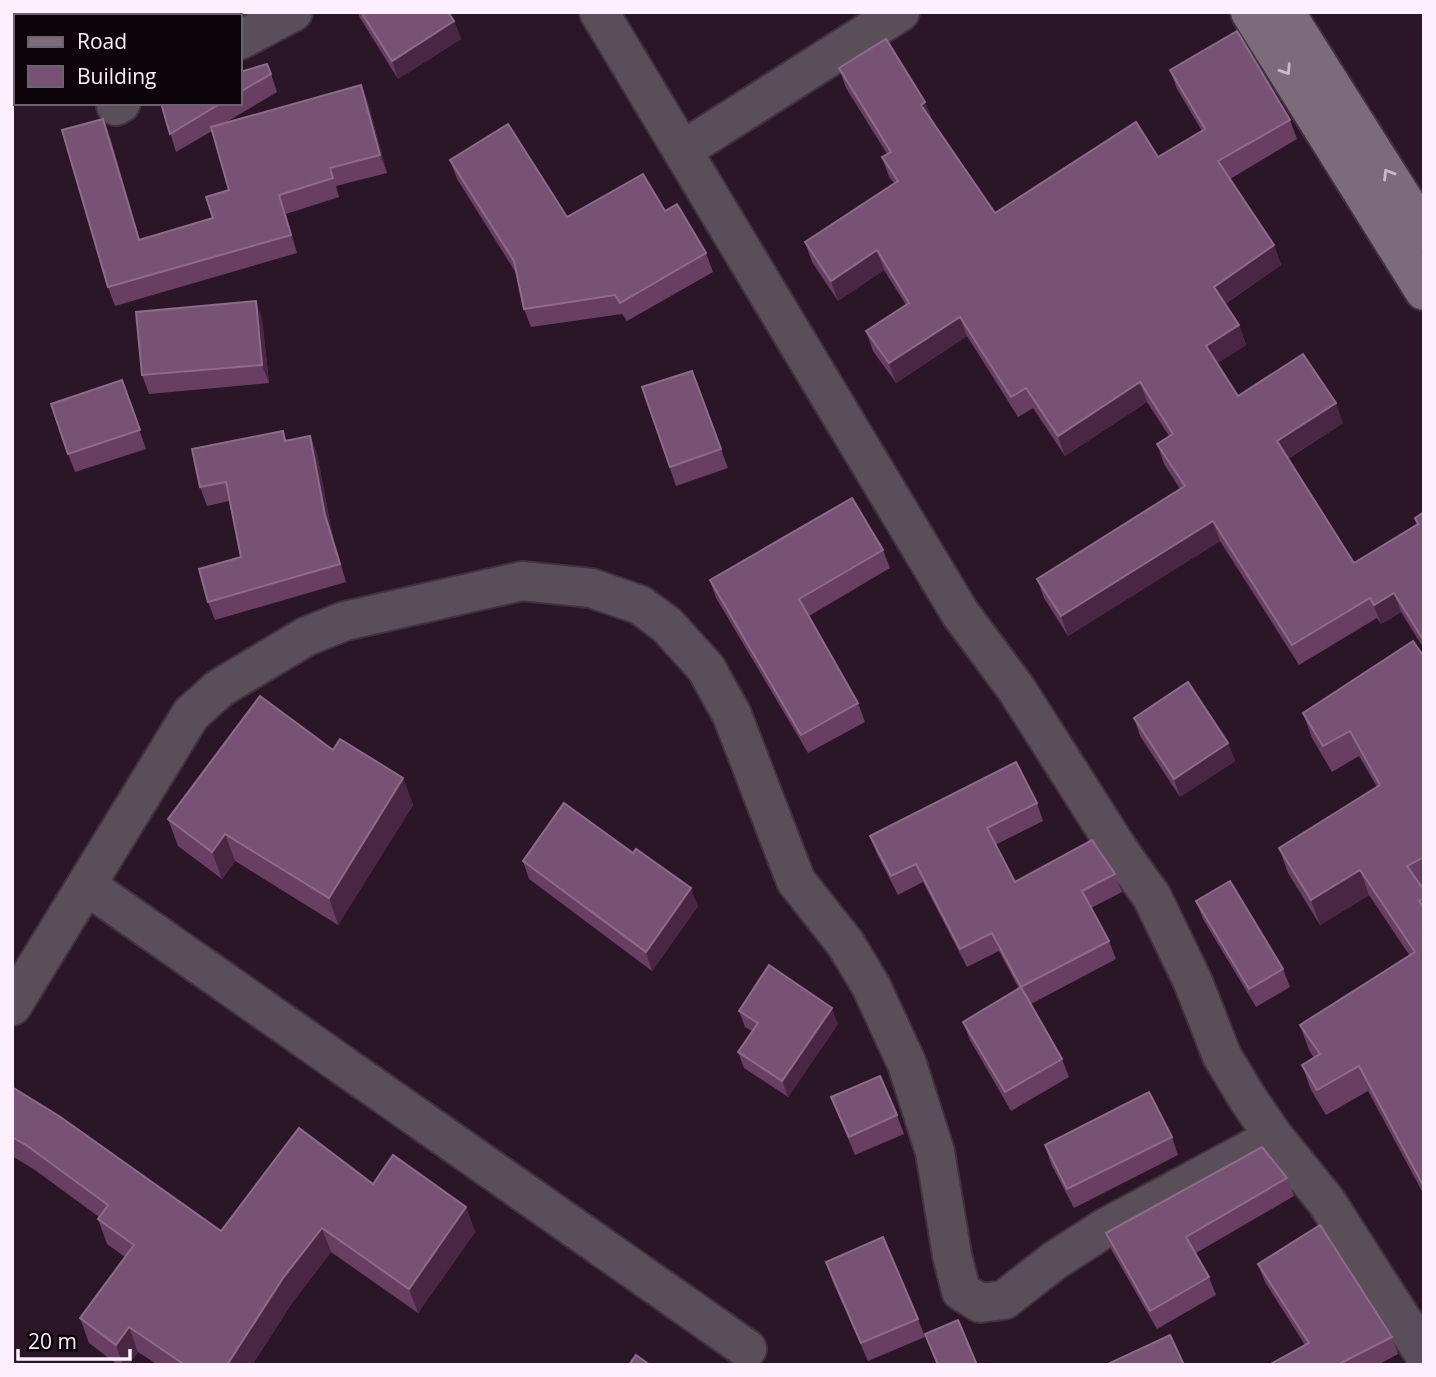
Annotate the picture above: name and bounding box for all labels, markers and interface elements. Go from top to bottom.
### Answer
legend [14,14,242,105]
text: Road [77,27,127,55]
text: Building [77,62,156,90]
one-way arrow [1278,62,1291,75]
one-way arrow [1384,168,1397,181]
scale bar [18,1318,130,1362]
text: 20 m [28,1327,77,1355]

